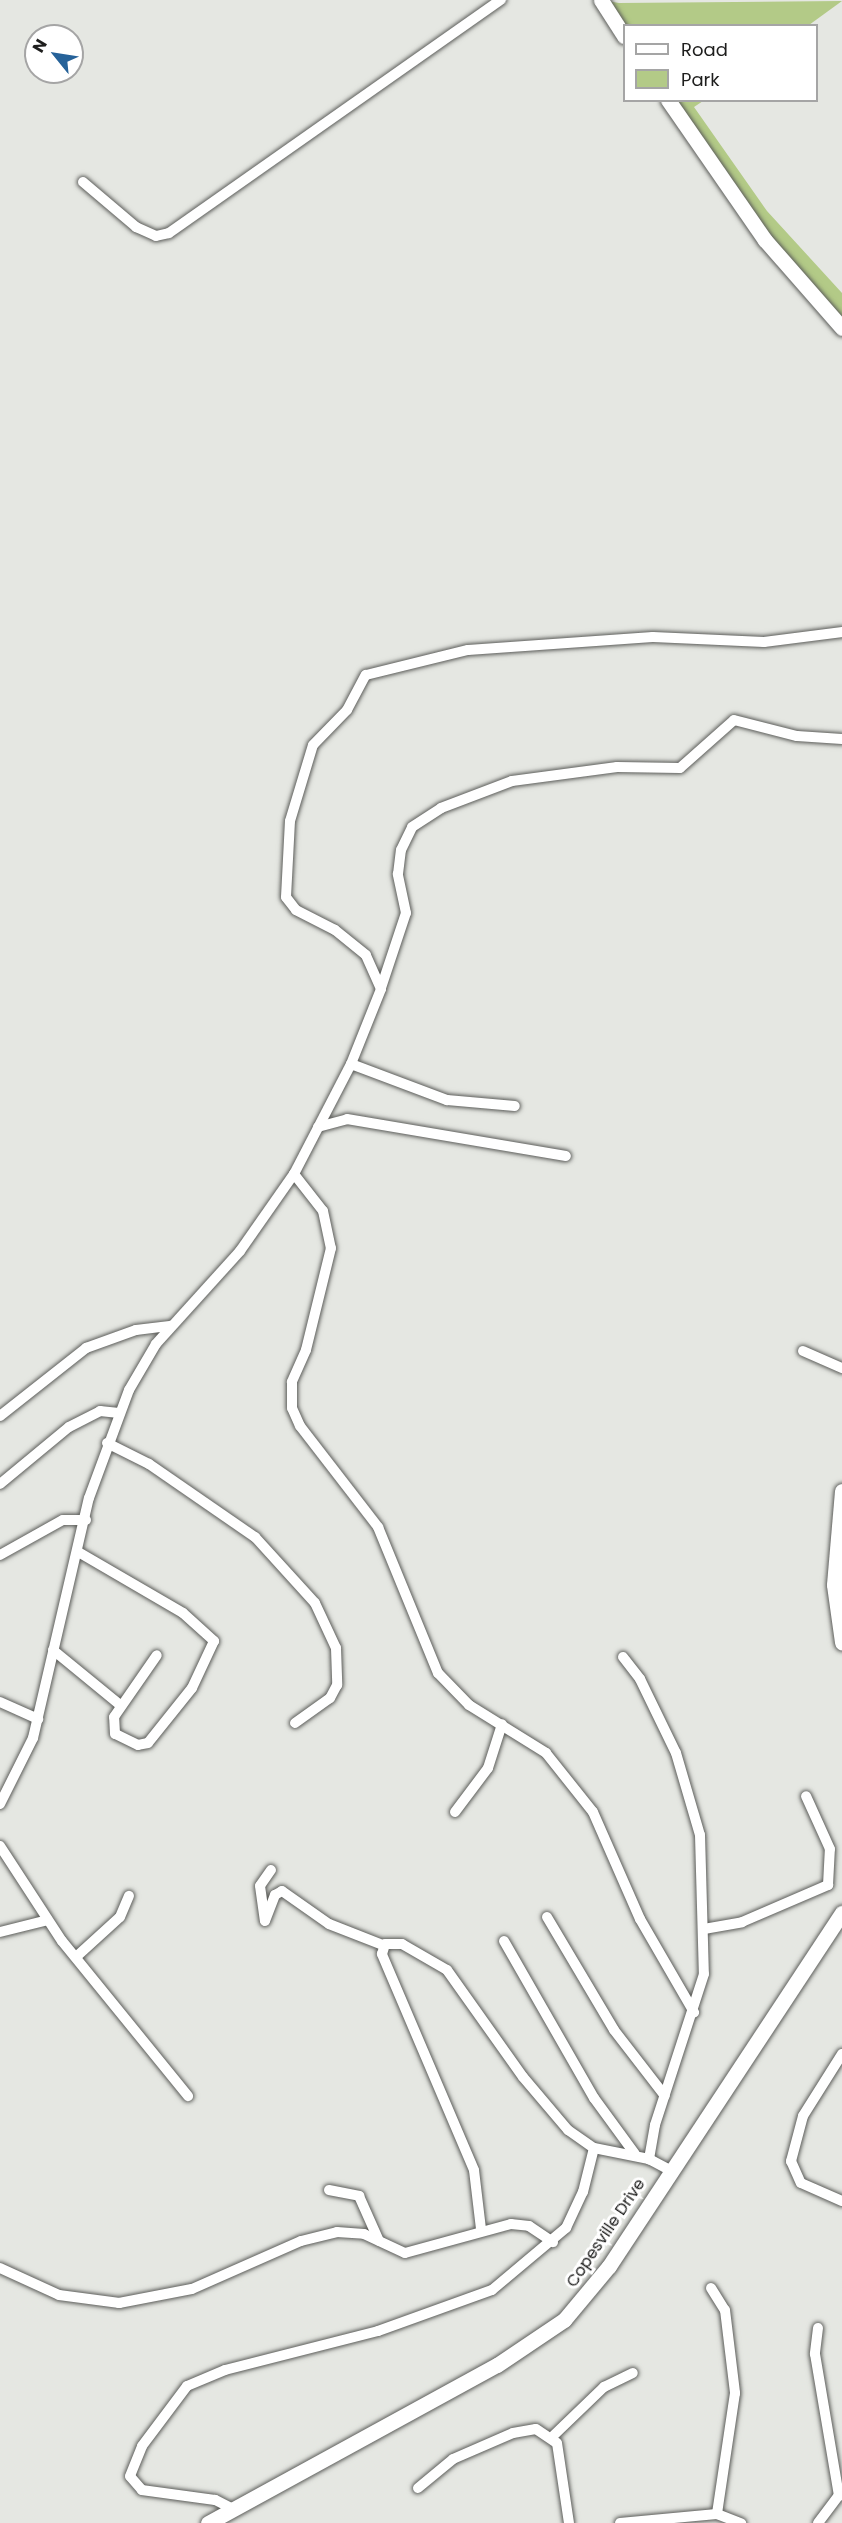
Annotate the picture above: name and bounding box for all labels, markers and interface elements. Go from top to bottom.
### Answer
north arrow [24,24,84,84]
legend [623,24,818,102]
text: N [27,35,53,57]
text: Road [681,37,728,62]
text: Park [681,67,720,92]
street label: Copesville Drive [563,2175,649,2291]

